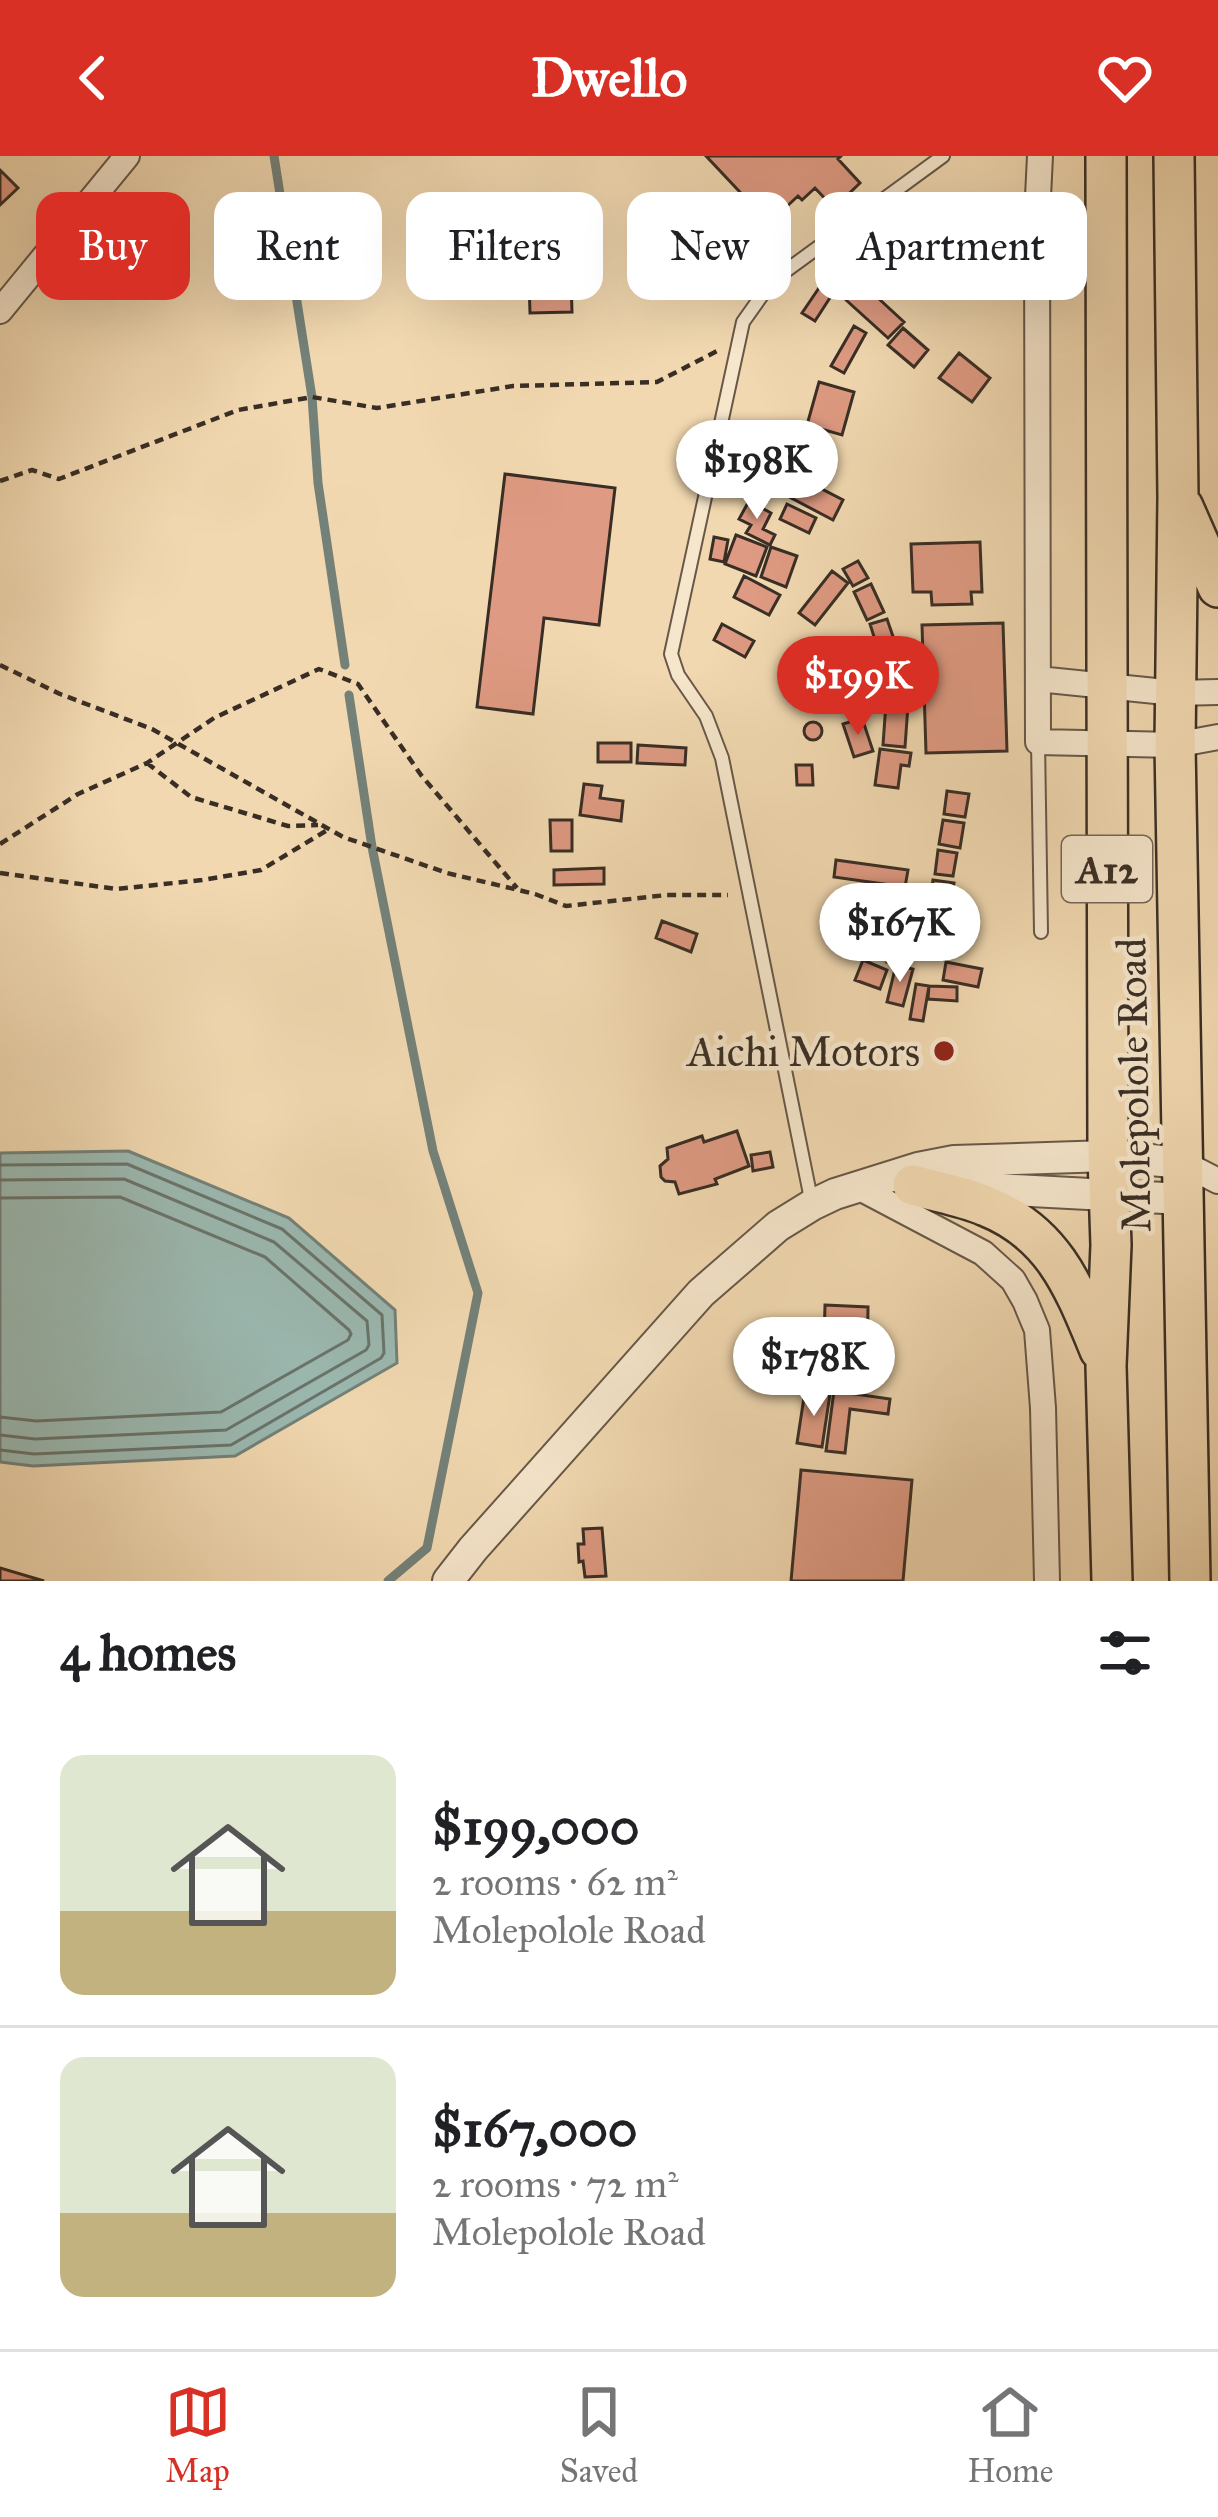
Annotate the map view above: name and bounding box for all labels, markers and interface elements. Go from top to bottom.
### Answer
icon: back [60,45,126,111]
text: Dwello [531,45,687,111]
icon: heart [1092,45,1158,111]
chip: Buy [36,192,190,300]
chip: Rent [214,192,382,300]
chip: Filters [406,192,603,300]
chip: New [627,192,791,300]
chip: Apartment [815,192,1087,300]
pin: $198K [673,420,841,522]
text: $198K [703,435,811,483]
pin: $199K [774,636,942,738]
text: $199K [804,651,912,699]
road number: A12 [1062,836,1152,902]
pin: $167K [816,883,984,985]
text: $167K [846,898,954,946]
street label: Molepolole Road [1105,937,1163,1233]
place label: Aichi Motors [685,1026,920,1078]
marker: Aichi Motors [931,1038,957,1064]
pin: $178K [730,1317,898,1419]
text: $178K [760,1332,868,1380]
icon: filters [1092,1620,1158,1686]
text: 4 homes [60,1622,236,1684]
text: $199,000 [432,1796,639,1858]
icon: home [156,1803,300,1947]
text: 2 rooms · 62 m² [432,1858,678,1906]
text: Molepolole Road [432,1906,706,1954]
text: $167,000 [432,2098,638,2160]
icon: home [156,2105,300,2249]
text: 2 rooms · 72 m² [432,2160,679,2208]
text: Molepolole Road [432,2208,706,2256]
tab: Map [165,2379,231,2491]
tab: Saved [560,2379,638,2491]
tab: Home [967,2379,1053,2491]

